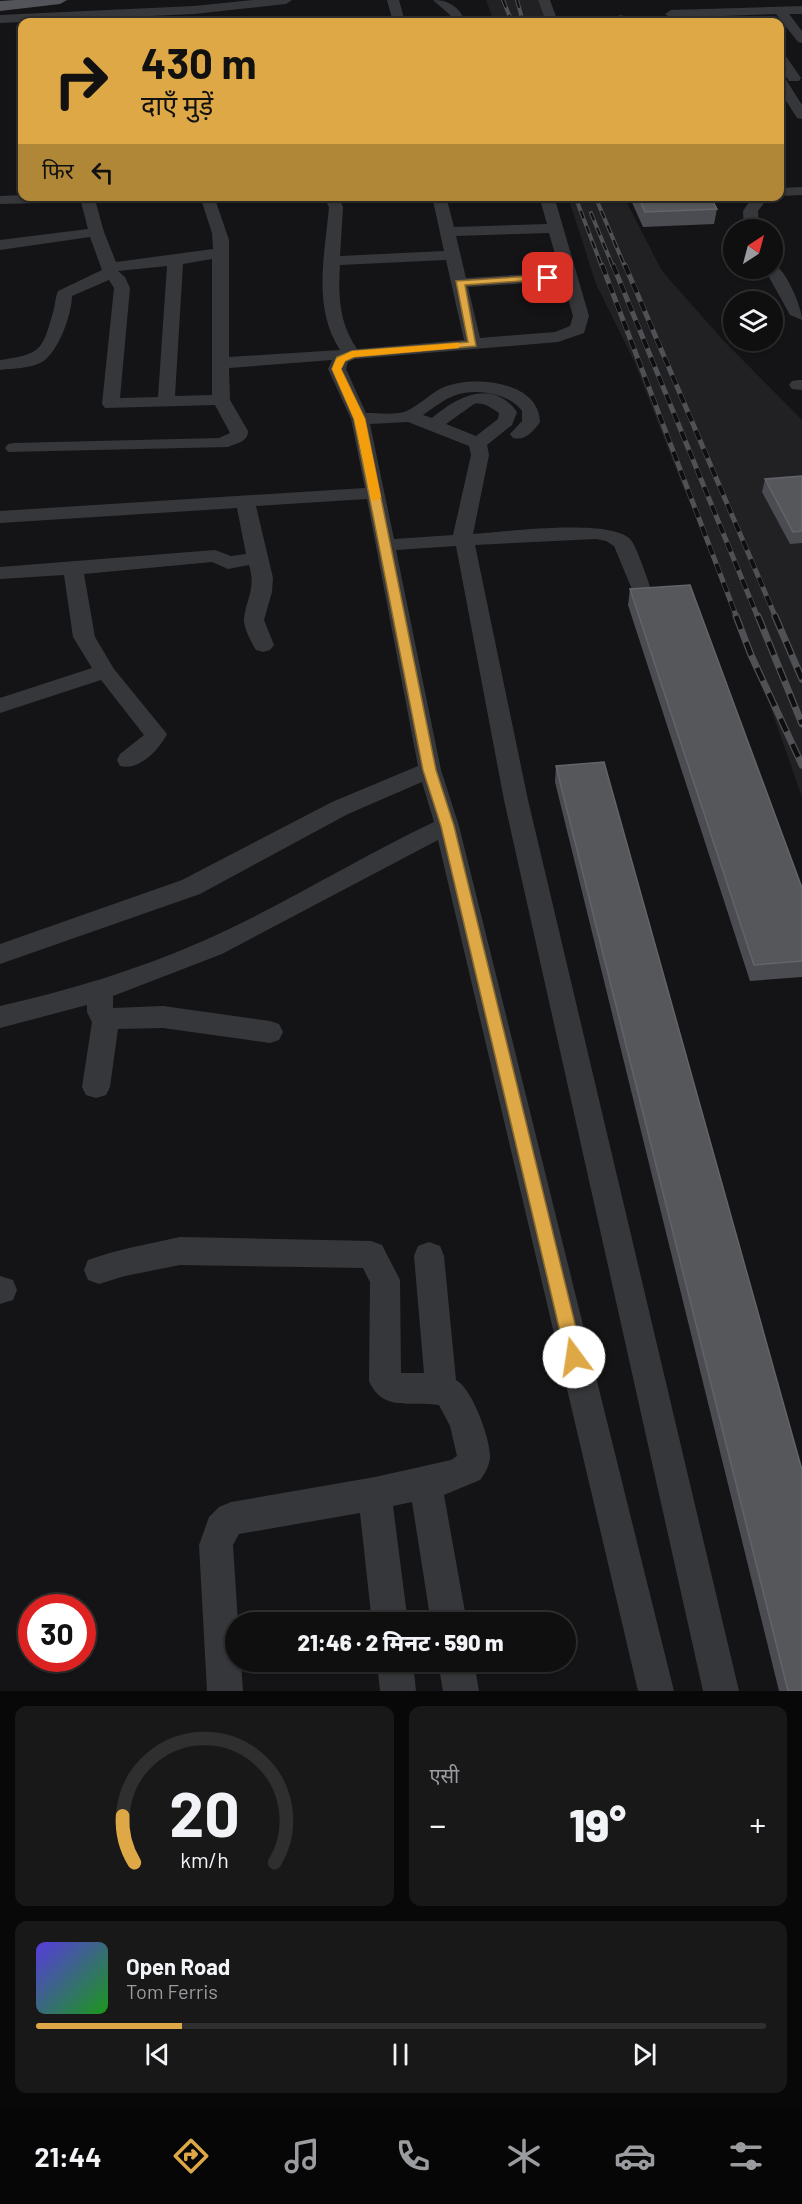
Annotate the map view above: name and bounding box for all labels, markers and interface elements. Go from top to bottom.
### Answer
text: 430 m [141,37,257,87]
icon: right [42,42,120,120]
text: दाएँ मुड़ें [141,88,213,120]
icon: left [86,156,119,189]
text: फिर [42,157,74,183]
north arrow [723,219,783,279]
map controls [723,219,783,351]
pin [522,252,573,303]
icon: arrive [531,261,564,294]
button: layers [723,291,783,351]
position arrow [542,1325,606,1389]
speed limit sign: 30 [18,1594,96,1672]
text: 21:46 · 2 मिनट · 590 m [298,1629,504,1655]
text: एसी [430,1763,459,1787]
text: 20 [169,1775,240,1849]
text: 19° [569,1797,626,1851]
text: − [430,1804,446,1844]
text: + [750,1804,766,1844]
text: km/h [180,1847,229,1872]
text: Open Road [126,1953,230,1979]
text: Tom Ferris [126,1979,218,2003]
icon: previous [141,2038,174,2071]
icon: pause [384,2038,417,2071]
icon: next [628,2038,661,2071]
icon: directions [170,2135,212,2177]
icon: music [281,2135,323,2177]
icon: phone [392,2135,434,2177]
icon: climate [503,2135,545,2177]
icon: car [614,2135,656,2177]
icon: filters [725,2135,767,2177]
text: 21:44 [34,2140,102,2172]

